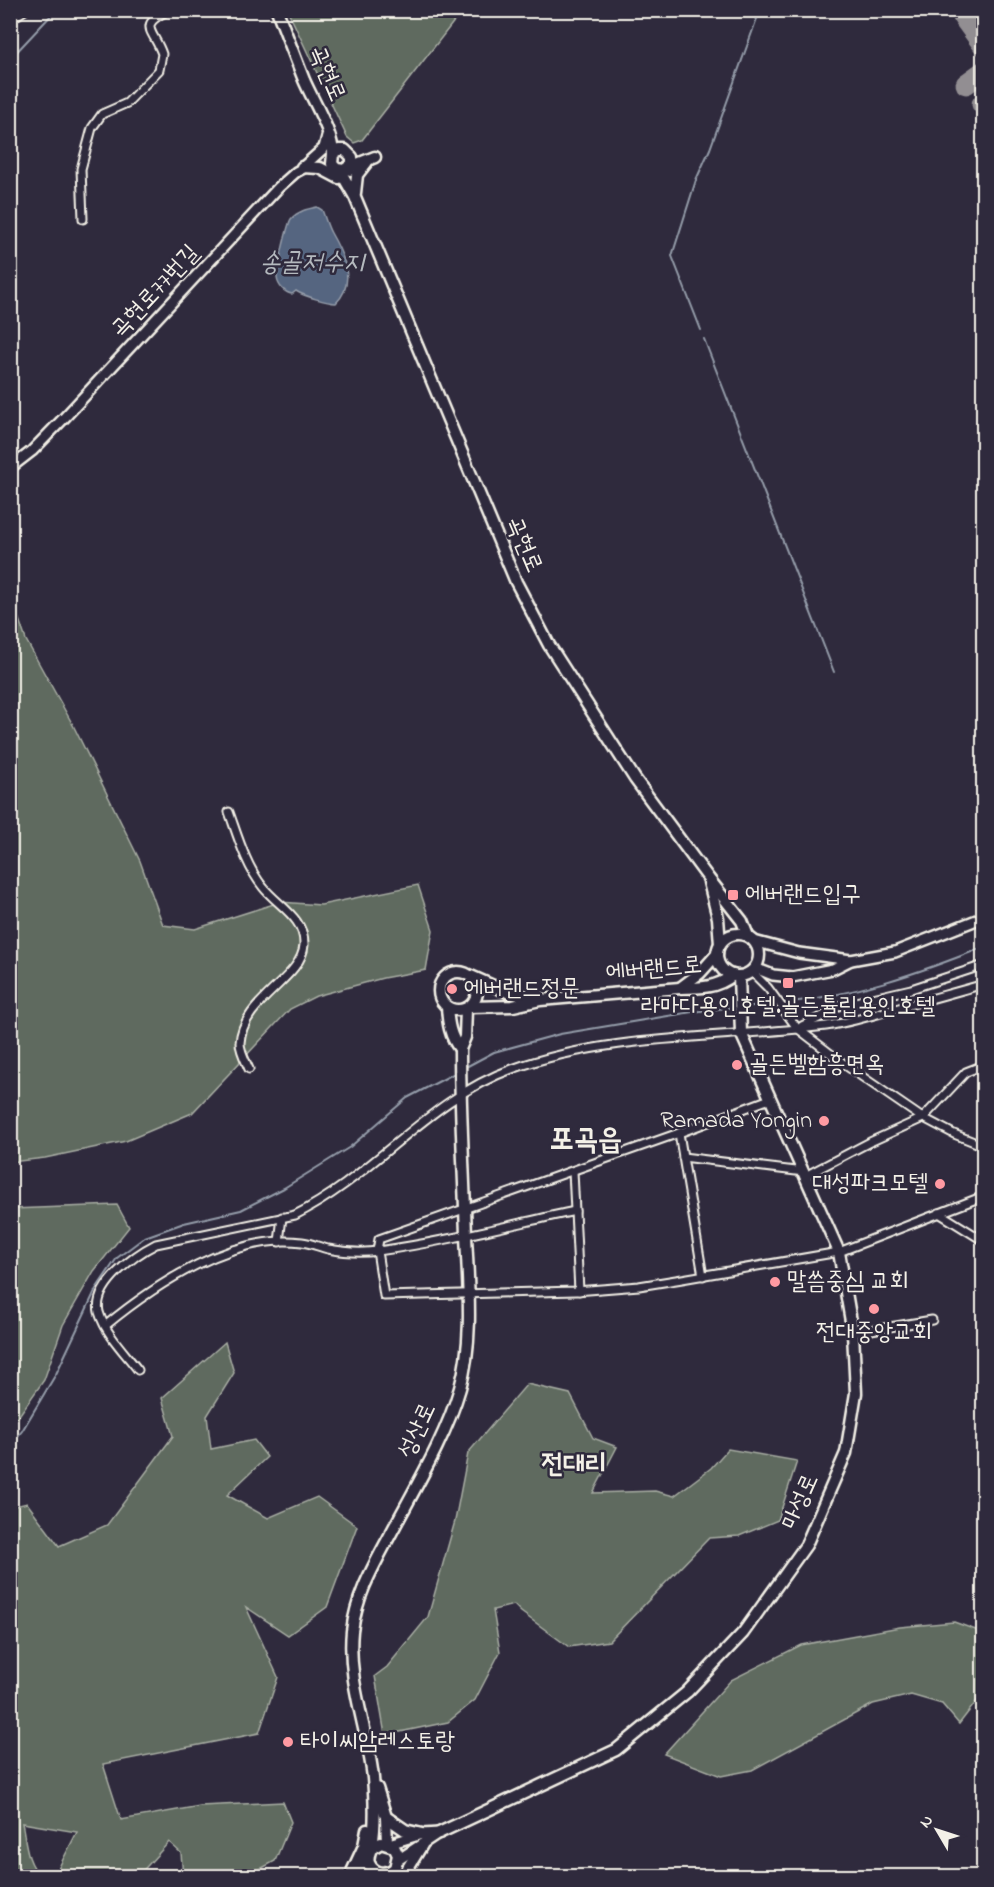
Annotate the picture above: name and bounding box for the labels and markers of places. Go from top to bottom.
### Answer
place label: 에버랜드입구 [745,878,861,913]
marker: 에버랜드입구 [726,888,740,902]
place label: 에버랜드정문 [464,972,580,1007]
marker: 라마다용인호텔.골든튤립용인호텔 [781,976,795,990]
marker: 에버랜드정문 [445,982,459,996]
place label: 라마다용인호텔.골든튤립용인호텔 [641,990,935,1025]
place label: 골든벨함흥면옥 [749,1048,884,1083]
marker: 골든벨함흥면옥 [730,1058,744,1072]
place label: Ramada Yongin [660,1104,812,1139]
marker: Ramada Yongin [817,1114,831,1128]
place label: 대성파크모텔 [812,1167,928,1202]
marker: 대성파크모텔 [933,1177,947,1191]
place label: 말씀중심 교회 [787,1265,909,1300]
marker: 말씀중심 교회 [768,1275,782,1289]
marker: 전대중앙교회 [867,1302,881,1316]
place label: 전대중앙교회 [816,1316,932,1351]
place label: 타이씨암레스토랑 [300,1725,455,1760]
marker: 타이씨암레스토랑 [281,1735,295,1749]

